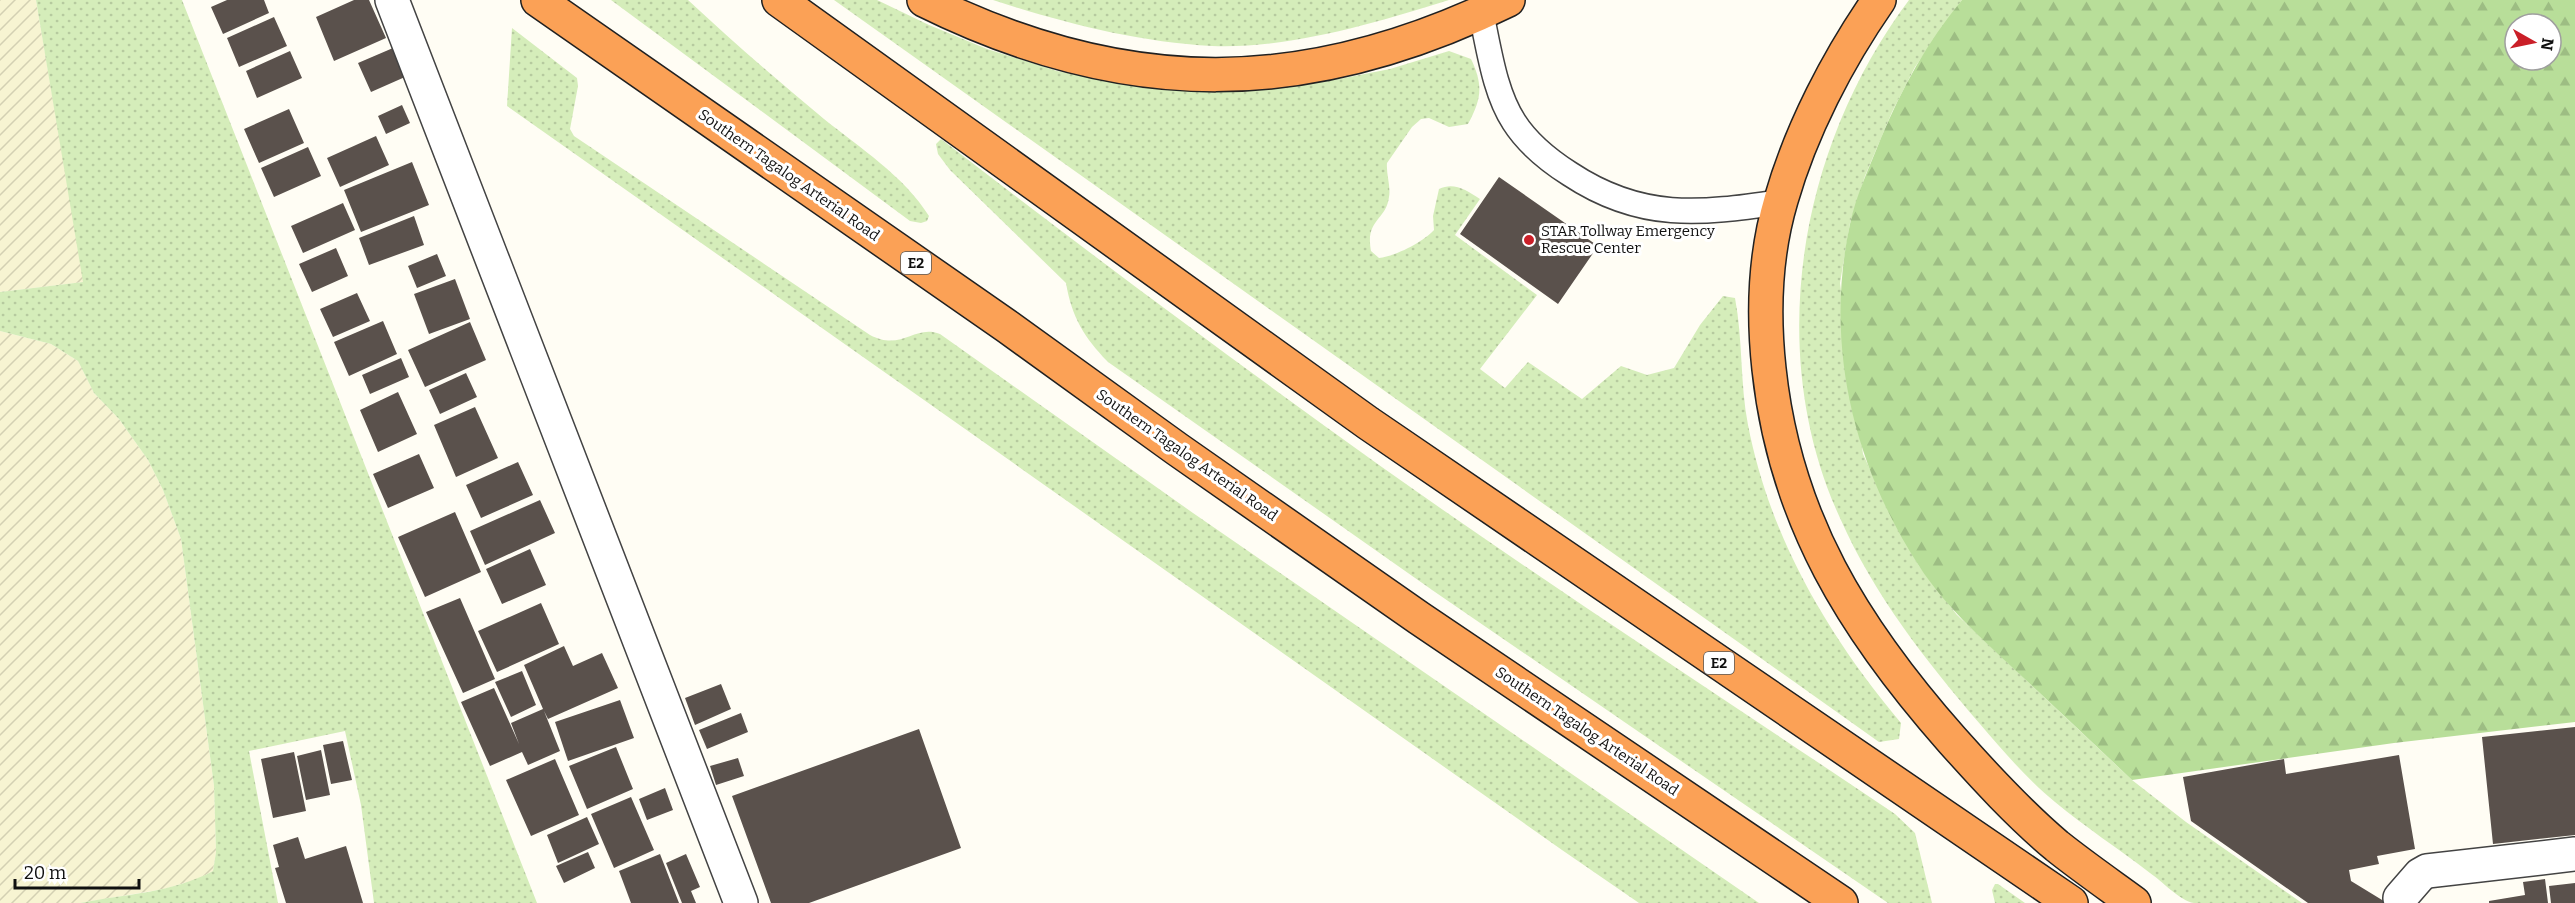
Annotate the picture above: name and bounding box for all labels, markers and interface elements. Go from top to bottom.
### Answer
north arrow [2503,12,2563,72]
text: N [2537,37,2558,52]
street label: Southern Tagalog Arterial Road [695,105,883,245]
place label: STAR Tollway Emergency Rescue Center [1541,222,1715,257]
marker: STAR Tollway Emergency Rescue Center [1522,233,1536,247]
road number: E2 [901,252,931,274]
street label: Southern Tagalog Arterial Road [1093,385,1281,525]
road number: E2 [1704,652,1734,674]
street label: Southern Tagalog Arterial Road [1492,663,1682,799]
scale bar [15,852,140,890]
text: 20 m [24,862,66,884]

